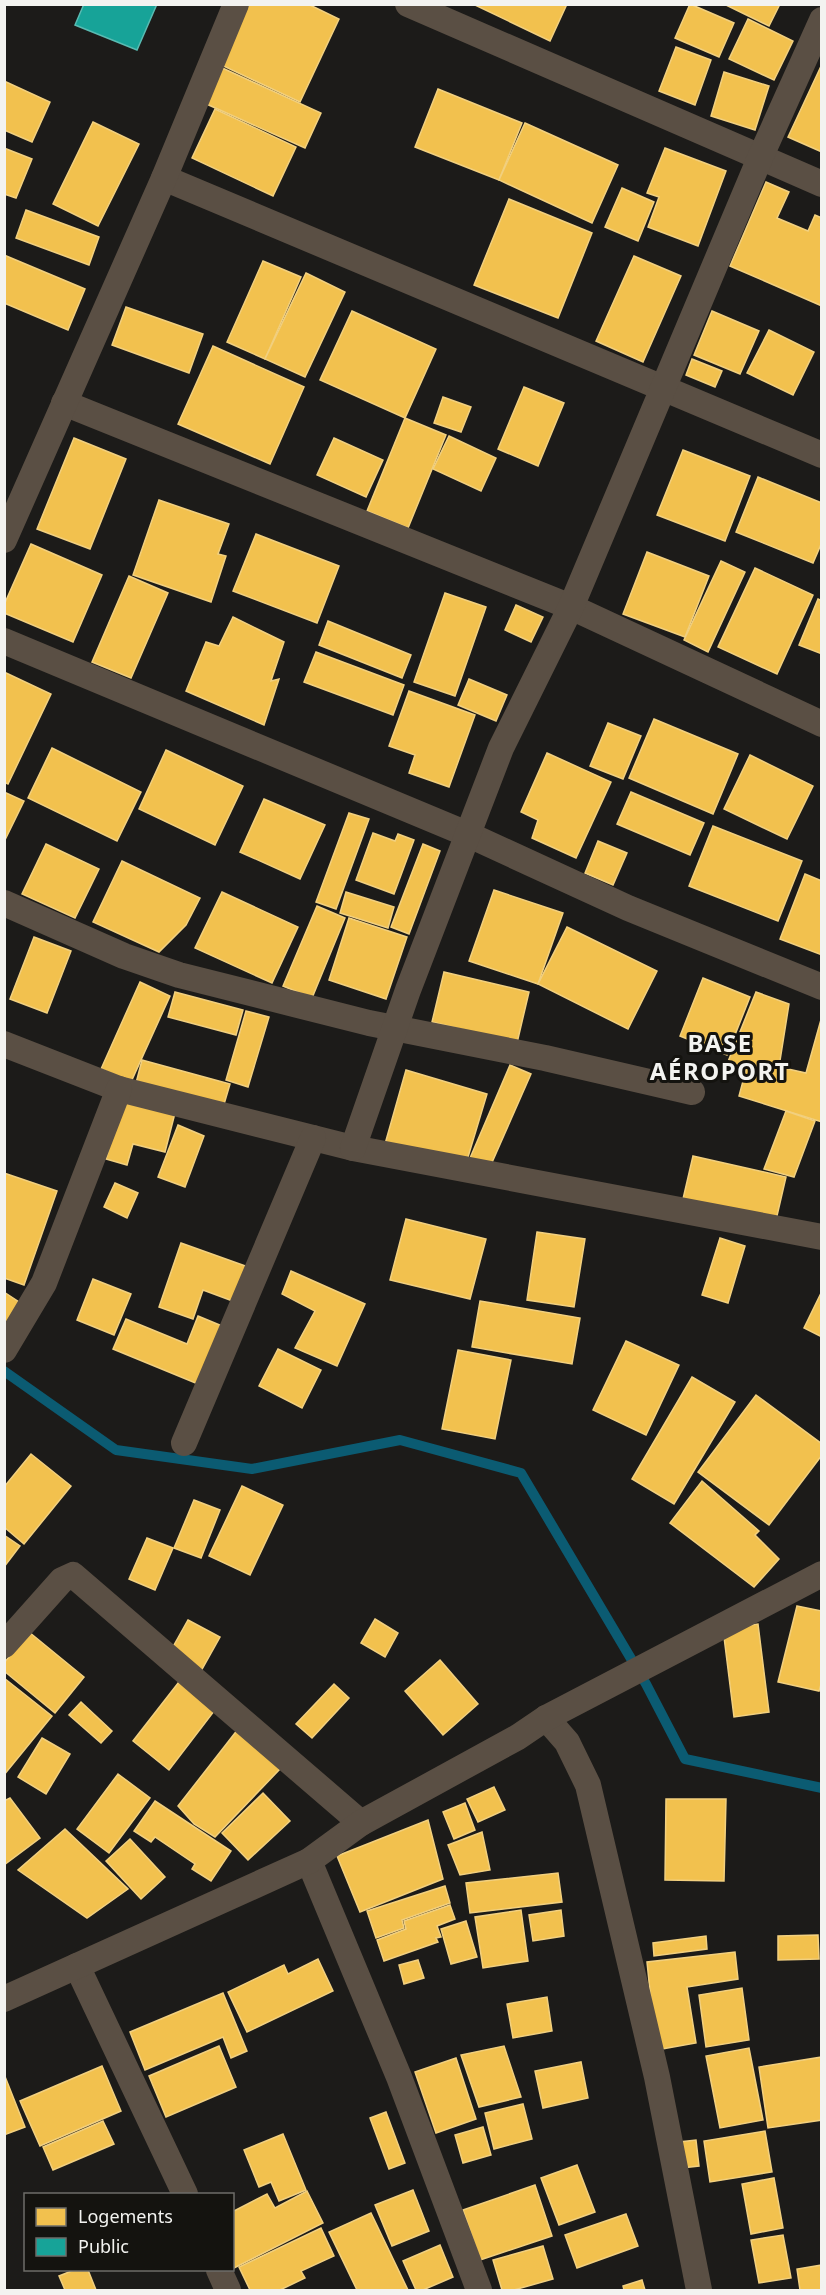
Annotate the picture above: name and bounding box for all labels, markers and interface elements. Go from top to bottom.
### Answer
district label: BASE AÉROPORT [650,1026,790,1087]
legend [24,2193,234,2271]
text: Logements [78,2204,173,2228]
text: Public [78,2234,129,2258]

